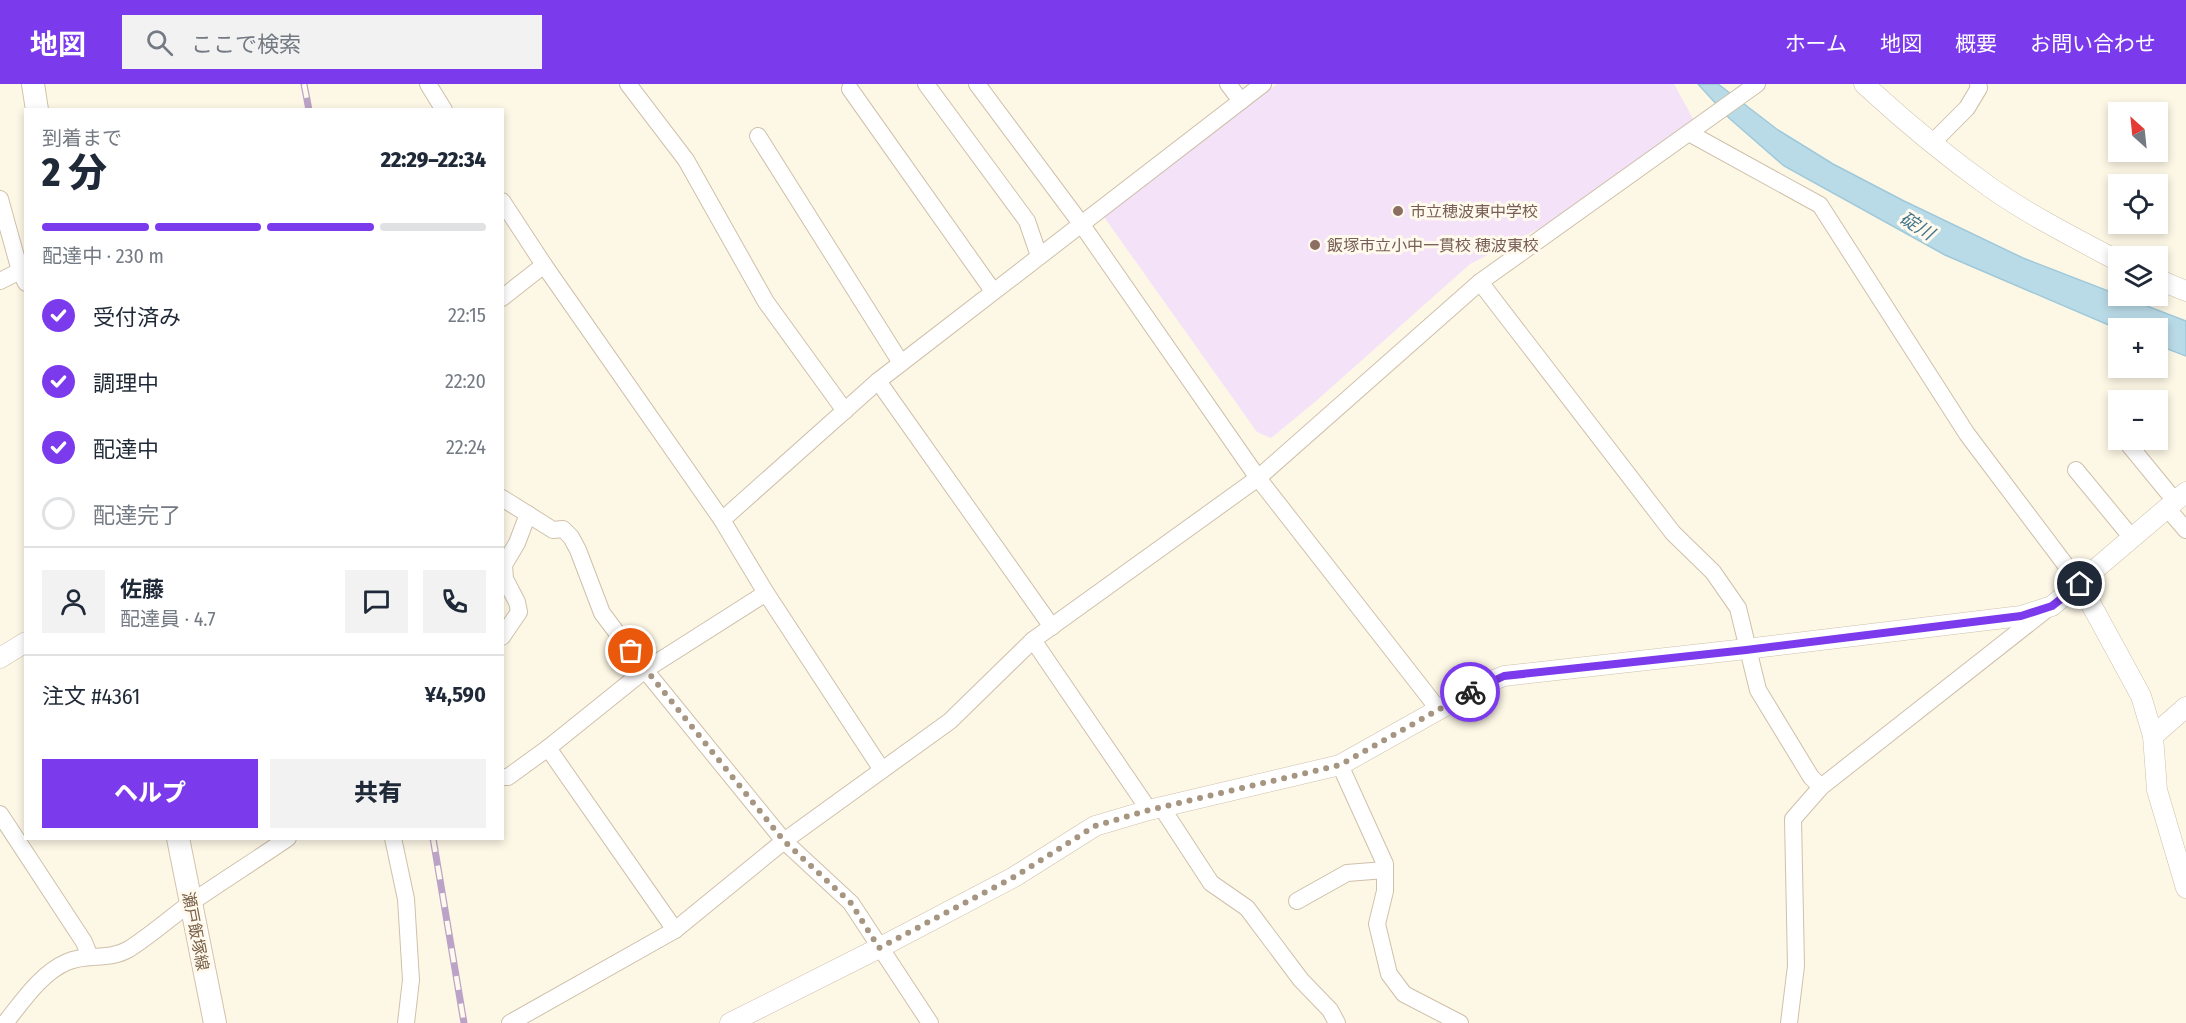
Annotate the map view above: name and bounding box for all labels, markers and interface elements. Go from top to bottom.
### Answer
search box [122,15,542,69]
icon: search [143,26,176,59]
text: 地図 [30,28,86,61]
text: ここで検索 [191,31,301,58]
text: ホーム [1785,31,1847,57]
text: 地図 [1880,31,1922,57]
text: 概要 [1955,31,1997,57]
text: お問い合わせ [2030,31,2156,57]
north arrow [2108,102,2168,162]
map controls [2108,102,2168,450]
text: 到着まで [42,126,122,150]
text: 22:29–22:34 [381,146,486,173]
text: 2 分 [42,150,107,196]
button: locate [2108,174,2168,234]
place label: 市立穂波東中学校 [1410,202,1538,221]
marker: 市立穂波東中学校 [1391,204,1405,218]
water label: 碇川 [1896,207,1940,246]
place label: 飯塚市立小中一貫校 穂波東校 [1327,236,1539,255]
marker: 飯塚市立小中一貫校 穂波東校 [1308,238,1322,252]
text: 配達中 · 230 m [42,244,164,268]
button: layers [2108,246,2168,306]
icon: check [42,299,75,332]
text: 22:15 [448,303,486,327]
text: 受付済み [93,304,181,331]
button: + [2108,318,2168,378]
icon: check [42,365,75,398]
text: 22:20 [445,369,486,393]
text: 調理中 [93,370,159,397]
button: − [2108,390,2168,450]
icon: check [42,431,75,464]
text: 22:24 [446,435,486,459]
text: 配達中 [93,436,159,463]
text: 配達完了 [93,502,181,529]
pin [2054,558,2105,609]
icon: home [2063,567,2096,600]
button: person [42,570,105,633]
button: chat [345,570,408,633]
button: phone [423,570,486,633]
text: 佐藤 [120,576,164,603]
text: 配達員 · 4.7 [120,607,216,631]
pin [605,625,656,676]
icon: bag [614,634,647,667]
courier [1440,662,1500,722]
icon: bike [1454,676,1487,709]
text: ¥4,590 [425,681,486,708]
text: 注文 #4361 [42,683,140,710]
button: ヘルプ [42,759,258,828]
button: 共有 [270,759,486,828]
street label: 瀬戸飯塚線 [179,890,212,972]

